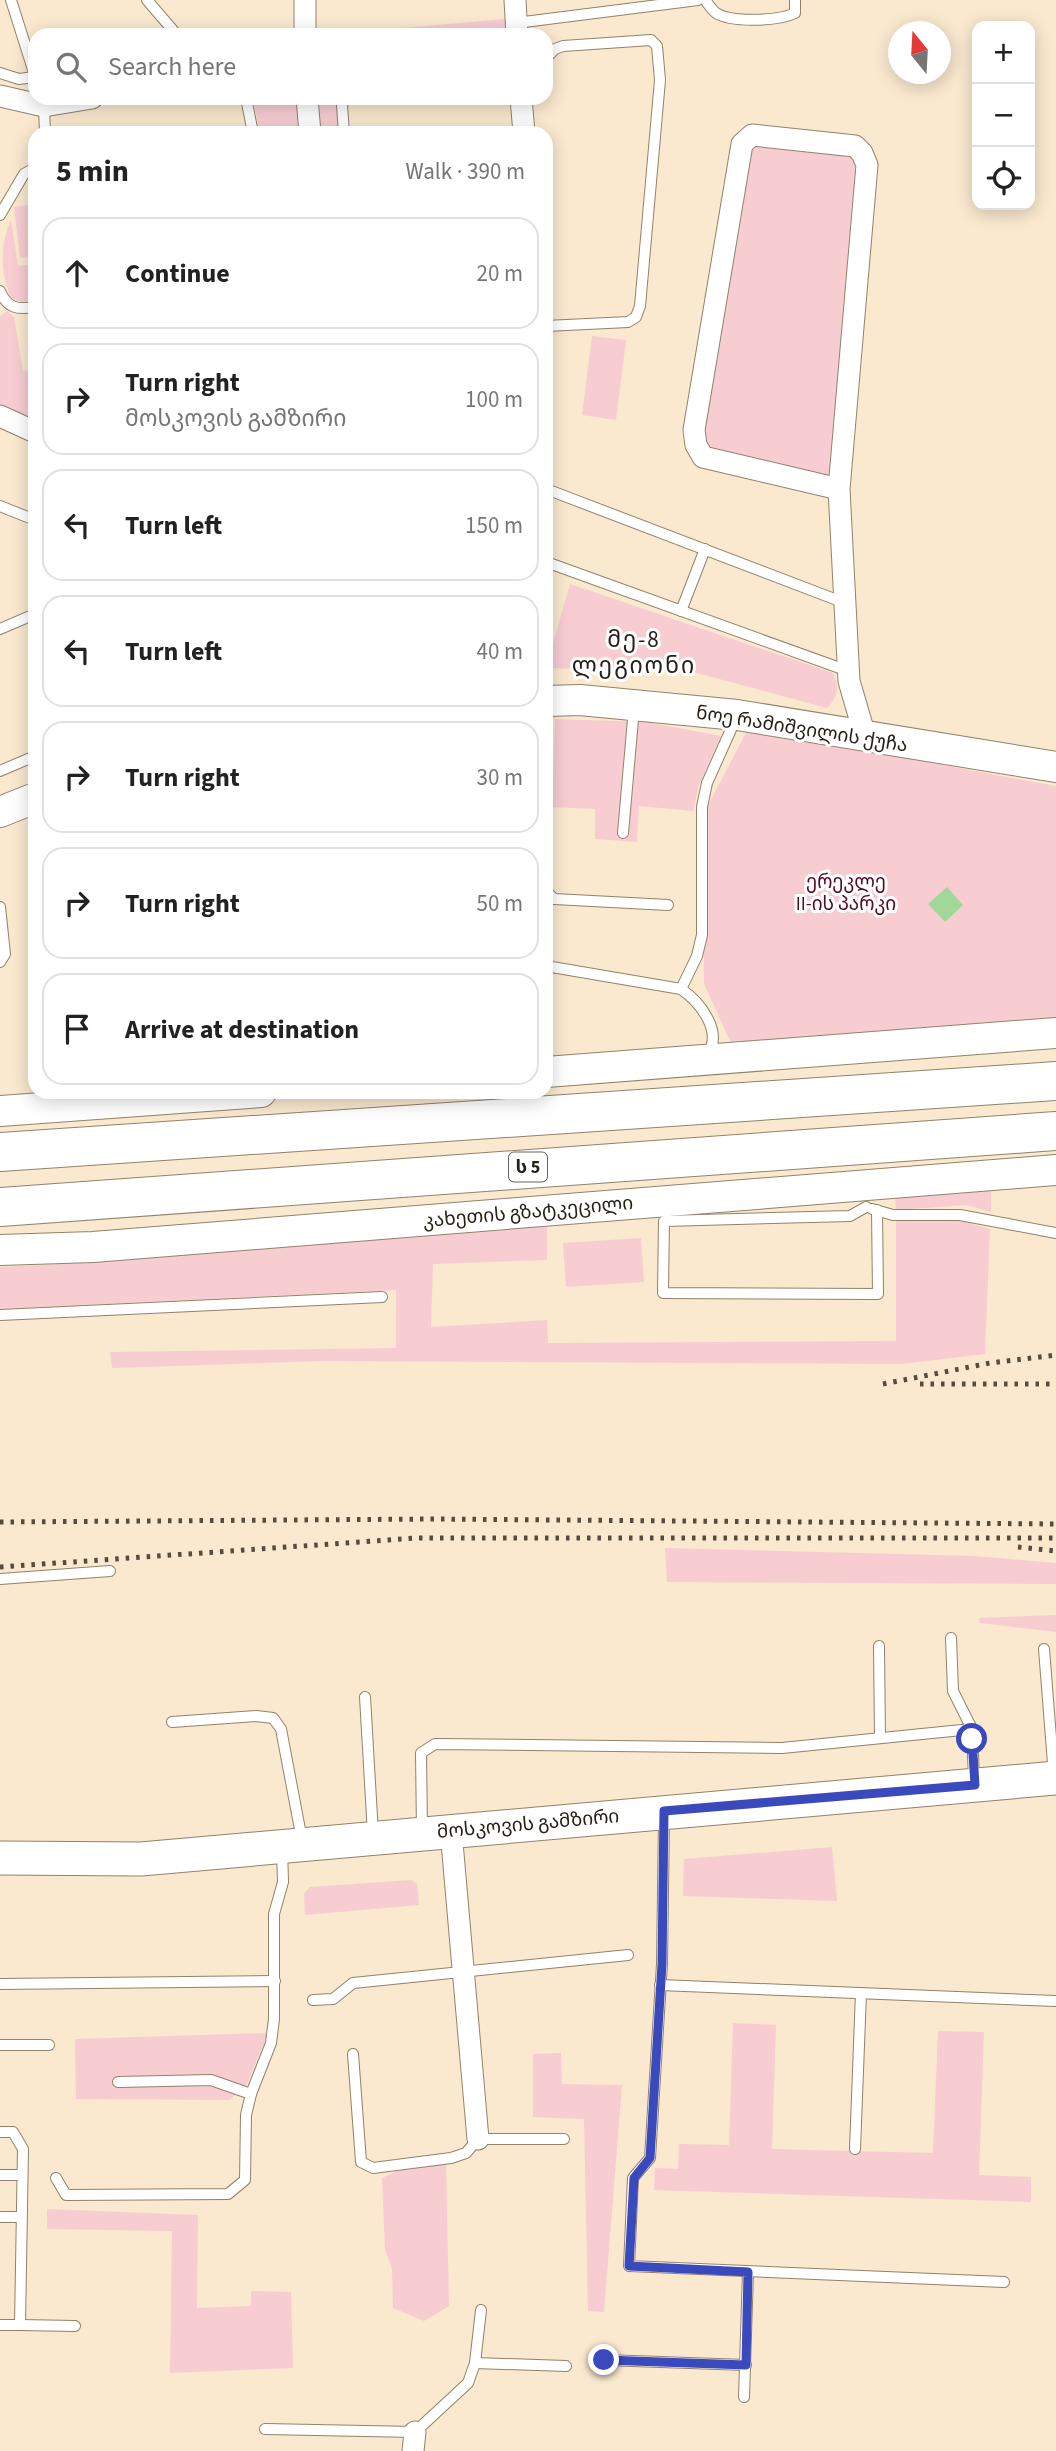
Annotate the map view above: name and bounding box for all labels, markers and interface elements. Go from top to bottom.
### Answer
north arrow [888,21,951,84]
map controls [972,21,1035,210]
button: + [972,21,1035,84]
search box [28,28,553,105]
icon: search [52,48,90,86]
text: Search here [108,48,236,85]
button: − [972,84,1035,147]
button: locate [972,147,1035,210]
text: 5 min [56,150,129,193]
text: Walk · 390 m [406,155,525,188]
icon: ahead [58,254,96,292]
text: Continue [125,255,230,292]
text: 20 m [476,257,523,290]
text: Turn right [125,364,240,401]
icon: right [58,380,96,418]
text: 100 m [465,383,523,416]
text: მოსკოვის გამზირი [125,402,346,435]
icon: left [58,506,96,544]
text: Turn left [125,507,222,544]
text: 150 m [465,509,523,542]
district label: მე-8 ლეგიონი [572,623,696,682]
icon: left [58,632,96,670]
text: Turn left [125,633,222,670]
text: 40 m [476,635,523,668]
street label: ნოე რამიშვილის ქუჩა [694,699,909,760]
icon: right [58,758,96,796]
text: Turn right [125,759,240,796]
text: 30 m [476,761,523,794]
park label: ერეკლე II-ის პარკი [796,869,896,918]
icon: right [58,884,96,922]
text: Turn right [125,885,240,922]
text: 50 m [476,887,523,920]
icon: arrive [58,1010,96,1048]
text: Arrive at destination [125,1011,359,1048]
road number: ს 5 [509,1152,547,1182]
street label: კახეთის გზატკეცილი [422,1190,634,1235]
route start [956,1723,987,1754]
street label: მოსკოვის გამზირი [436,1803,620,1846]
route end [588,2344,619,2375]

